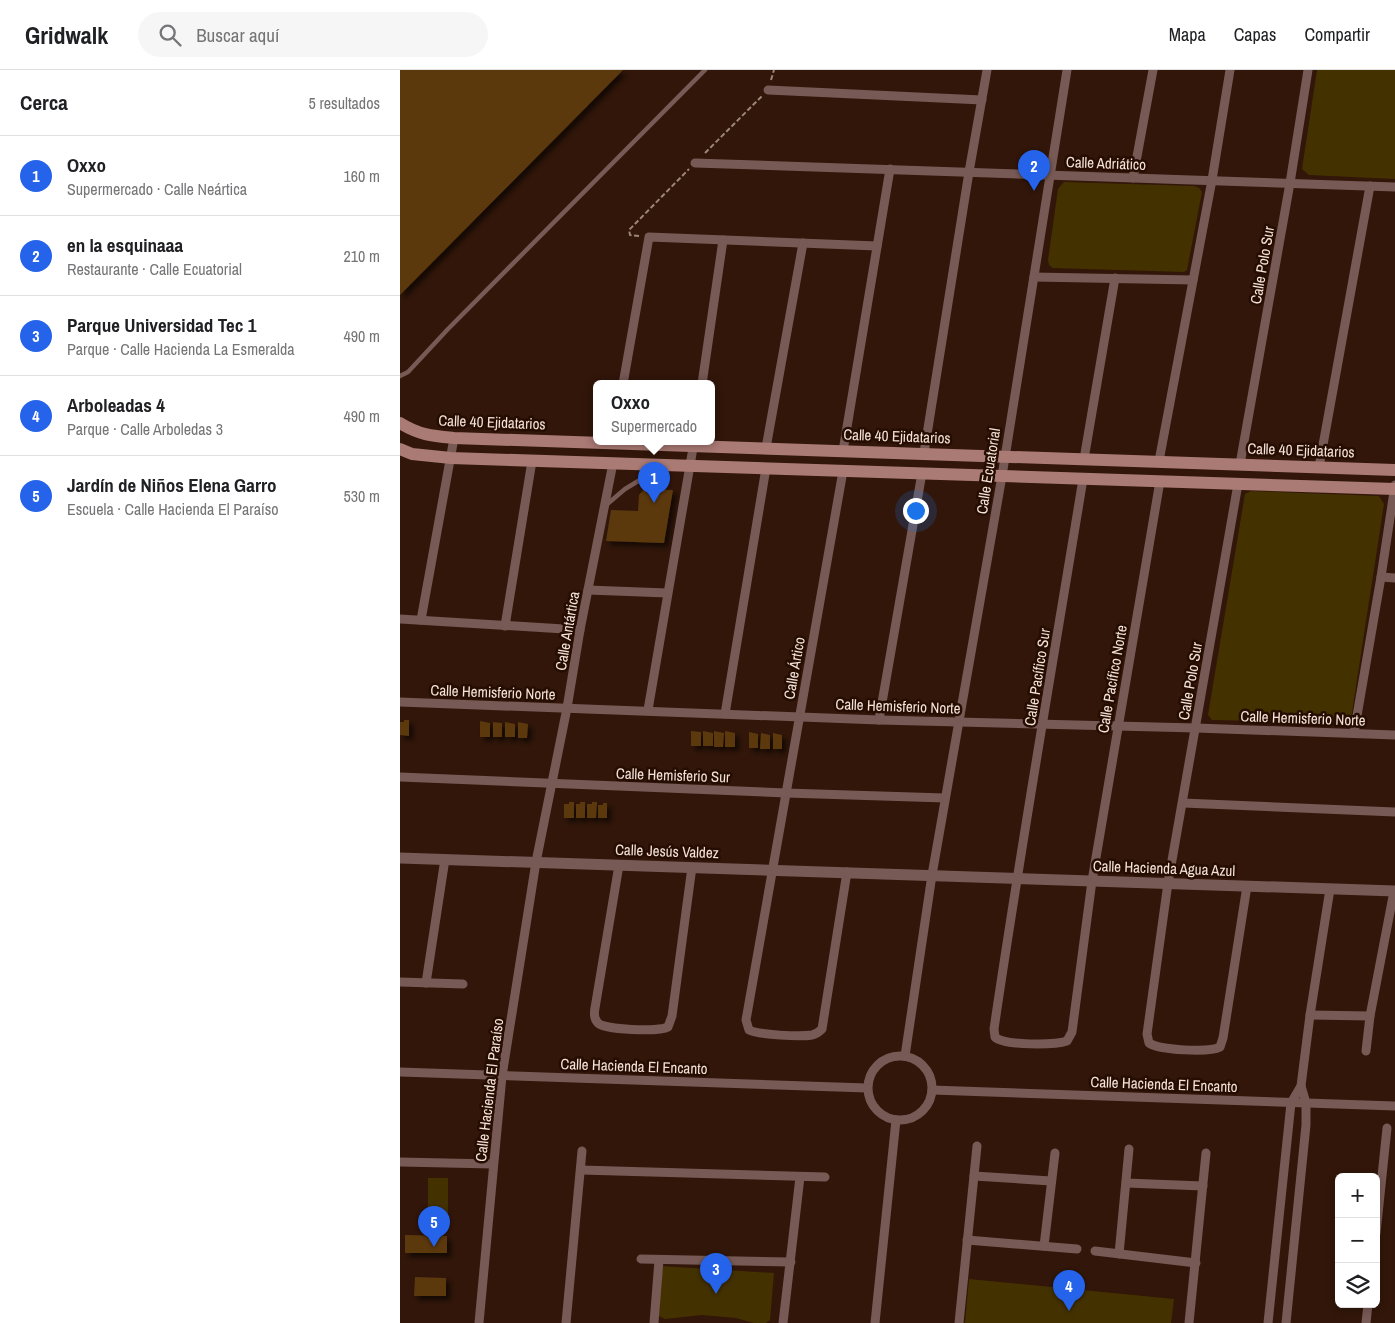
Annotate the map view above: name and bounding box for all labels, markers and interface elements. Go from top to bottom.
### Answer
search box [138,12,488,57]
text: Gridwalk [25,19,108,51]
icon: search [156,21,184,49]
text: Buscar aquí [196,22,279,48]
text: Mapa [1169,22,1206,47]
text: Capas [1234,22,1276,47]
text: Compartir [1304,22,1370,47]
text: Cerca [20,88,68,117]
text: 5 resultados [309,92,380,114]
pin: 2 [1018,150,1050,191]
street label: Calle Adriático [1066,151,1146,175]
text: Oxxo [67,152,106,178]
text: 1 [32,165,40,187]
text: 160 m [344,165,380,187]
text: Supermercado · Calle Neártica [67,178,247,200]
street label: Calle Polo Sur [1245,224,1279,306]
text: en la esquinaaa [67,232,183,258]
text: 2 [32,245,40,267]
text: 210 m [344,245,380,267]
text: Restaurante · Calle Ecuatorial [67,258,242,280]
text: Parque Universidad Tec 1 [67,312,256,338]
text: 3 [32,325,40,347]
text: 490 m [344,325,380,347]
text: Parque · Calle Hacienda La Esmeralda [67,338,295,360]
popup [593,380,715,445]
text: Oxxo [611,389,650,415]
text: Arboleadas 4 [67,392,165,418]
text: 4 [32,405,40,427]
text: 490 m [344,405,380,427]
street label: Calle 40 Ejidatarios [438,410,546,434]
text: Supermercado [611,415,697,437]
text: Parque · Calle Arboledas 3 [67,418,223,440]
street label: Calle 40 Ejidatarios [843,424,951,448]
street label: Calle Ecuatorial [971,426,1005,516]
street label: Calle 40 Ejidatarios [1247,438,1355,462]
pin: 1 [638,462,670,503]
text: Jardín de Niños Elena Garro [67,472,277,498]
text: 5 [32,485,40,507]
text: 530 m [344,485,380,507]
text: Escuela · Calle Hacienda El Paraíso [67,498,279,520]
your location [903,498,929,524]
street label: Calle Antártica [550,590,584,672]
street label: Calle Pacífico Norte [1092,623,1132,735]
street label: Calle Pacífico Sur [1019,627,1055,727]
street label: Calle Ártico [778,635,810,701]
street label: Calle Polo Sur [1173,640,1207,722]
street label: Calle Hemisferio Norte [430,679,556,705]
street label: Calle Hemisferio Norte [835,693,961,719]
street label: Calle Hemisferio Norte [1240,705,1366,731]
street label: Calle Hemisferio Sur [616,763,730,787]
street label: Calle Jesús Valdez [615,839,719,863]
street label: Calle Hacienda Agua Azul [1093,855,1235,881]
street label: Calle Hacienda El Paraíso [470,1017,508,1163]
street label: Calle Hacienda El Encanto [560,1053,708,1079]
street label: Calle Hacienda El Encanto [1090,1071,1238,1097]
map controls [1335,1173,1380,1308]
button: + [1335,1173,1380,1218]
pin: 5 [418,1206,450,1247]
button: − [1335,1218,1380,1263]
pin: 3 [700,1253,732,1294]
button: layers [1335,1263,1380,1308]
pin: 4 [1053,1270,1085,1311]

